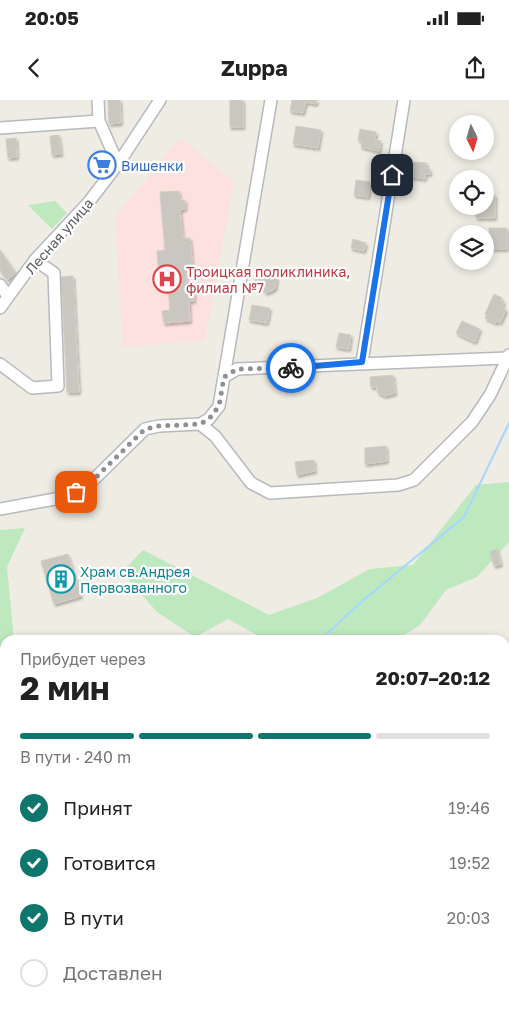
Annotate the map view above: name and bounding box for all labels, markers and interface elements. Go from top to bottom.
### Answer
text: 20:05 [25,6,79,29]
icon: back [20,54,48,82]
text: Zuppa [221,54,288,81]
icon: share [461,54,489,82]
north arrow [449,115,494,160]
map controls [449,115,494,270]
supermarket icon: Вишенки [87,150,117,180]
pin [371,154,413,196]
place label: Вишенки [121,157,184,174]
icon: home [378,161,406,189]
button: locate [449,170,494,215]
street label: Лесная улица [22,195,96,277]
button: layers [449,225,494,270]
place label: Троицкая поликлиника, филиал №7 [186,263,351,296]
hospital icon: Троицкая поликлиника, филиал №7 [152,264,182,294]
courier [266,343,316,393]
icon: bike [277,354,305,382]
pin [55,471,97,513]
icon: bag [62,478,90,506]
place label: Храм св.Андрея Первозванного [80,563,190,596]
building icon: Храм св.Андрея Первозванного [46,564,76,594]
text: Прибудет через [20,649,146,669]
text: 20:07–20:12 [376,666,490,689]
text: 2 мин [20,669,110,707]
text: В пути · 240 m [20,747,131,767]
icon: check [20,794,48,822]
text: Принят [63,796,132,819]
text: 19:46 [448,798,490,818]
icon: check [20,849,48,877]
text: Готовится [63,851,156,874]
text: 19:52 [449,853,490,873]
icon: check [20,904,48,932]
text: В пути [63,906,124,929]
text: 20:03 [447,908,490,928]
text: Доставлен [63,961,163,984]

